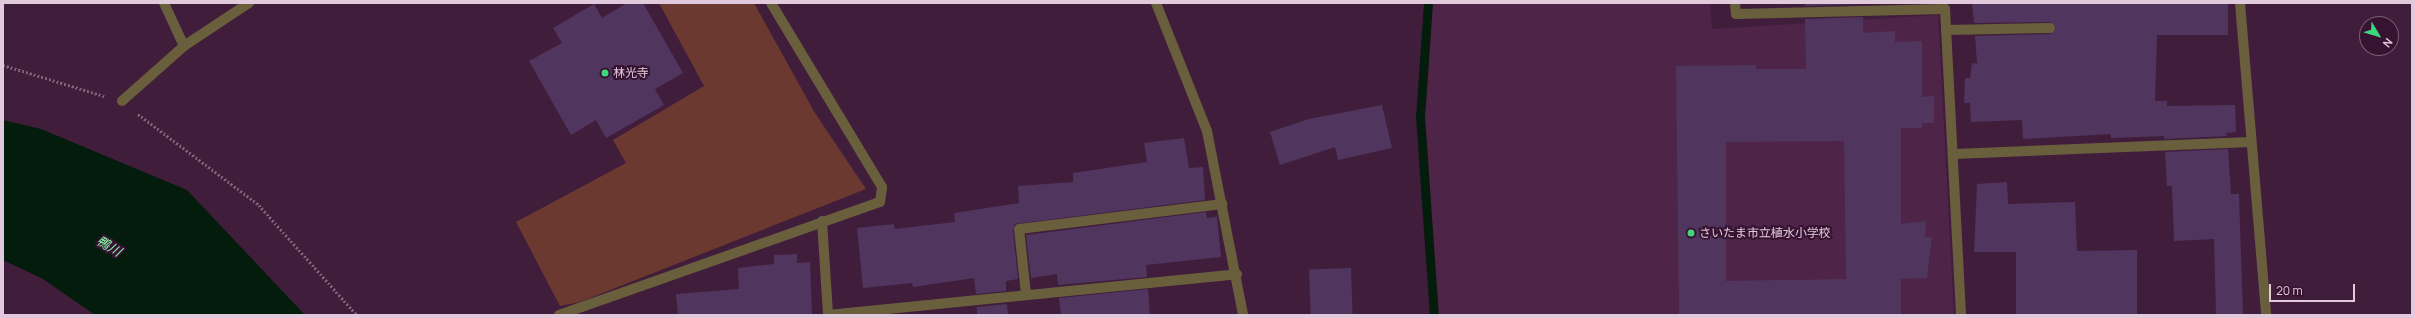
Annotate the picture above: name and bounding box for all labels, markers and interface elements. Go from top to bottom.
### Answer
north arrow [2359,16,2399,56]
text: N [2380,35,2396,51]
place label: 林光寺 [613,66,649,80]
marker: 林光寺 [600,68,610,78]
place label: さいたま市立植水小学校 [1699,226,1831,240]
marker: さいたま市立植水小学校 [1686,228,1696,238]
water label: 鴨川 [94,233,124,259]
scale bar [2271,276,2357,302]
text: 20 m [2276,282,2303,299]

